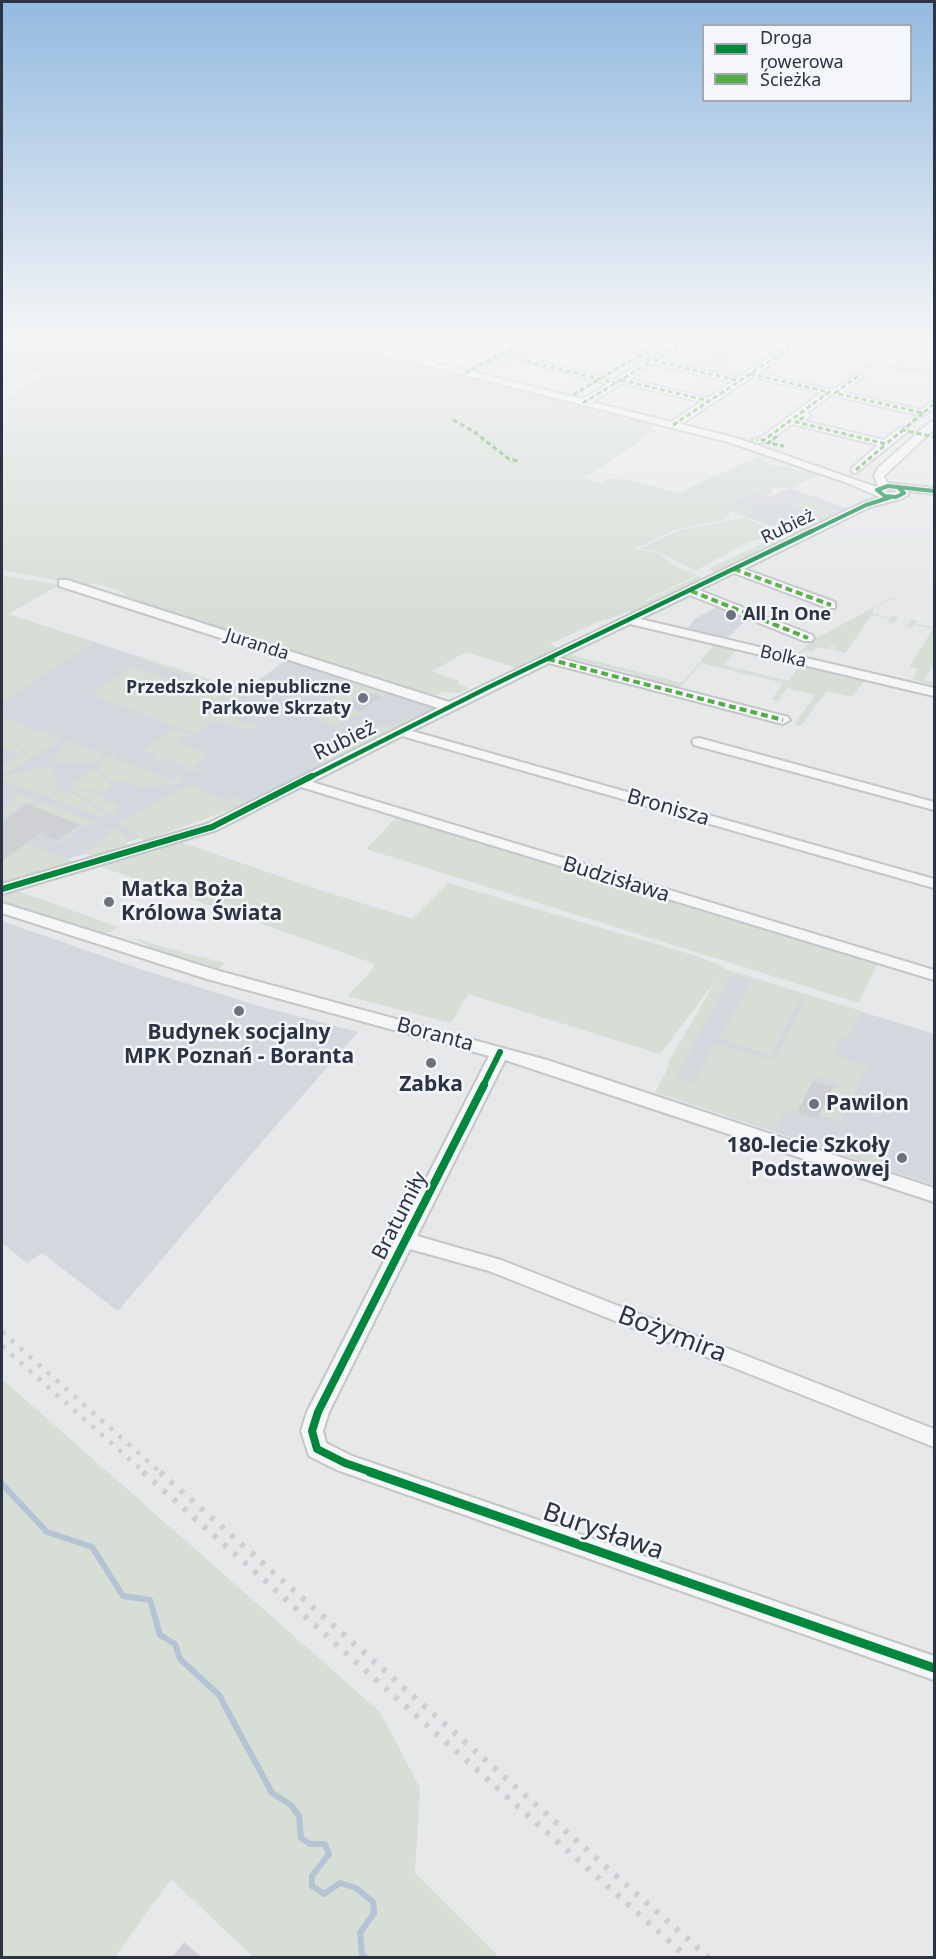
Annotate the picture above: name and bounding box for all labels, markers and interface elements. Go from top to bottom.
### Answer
legend [702,24,912,102]
text: Droga rowerowa [760,25,844,73]
text: Ścieżka [760,67,821,91]
street label: Rubież [758,505,818,549]
place label: All In One [743,604,831,626]
marker: All In One [724,608,738,622]
street label: Juranda [223,625,291,665]
street label: Bolka [758,641,808,673]
place label: Przedszkole niepubliczne Parkowe Skrzaty [126,677,351,720]
marker: Przedszkole niepubliczne Parkowe Skrzaty [356,691,370,705]
street label: Rubież [310,715,380,767]
street label: Bronisza [624,784,712,832]
street label: Budzisława [560,852,672,908]
place label: Matka Boża Królowa Świata [121,877,282,927]
marker: Matka Boża Królowa Świata [102,895,116,909]
marker: Budynek socjalny MPK Poznań - Boranta [232,1004,246,1018]
street label: Boranta [394,1013,476,1057]
place label: Budynek socjalny MPK Poznań - Boranta [124,1020,354,1070]
marker: Zabka [424,1056,438,1070]
place label: Zabka [399,1072,463,1098]
place label: Pawilon [826,1091,909,1117]
marker: Pawilon [807,1097,821,1111]
place label: 180-lecie Szkoły Podstawowej [727,1133,890,1183]
marker: 180-lecie Szkoły Podstawowej [895,1151,909,1165]
street label: Bratumiły [367,1168,433,1264]
street label: Bożymira [613,1300,731,1370]
street label: Burysława [538,1497,668,1567]

